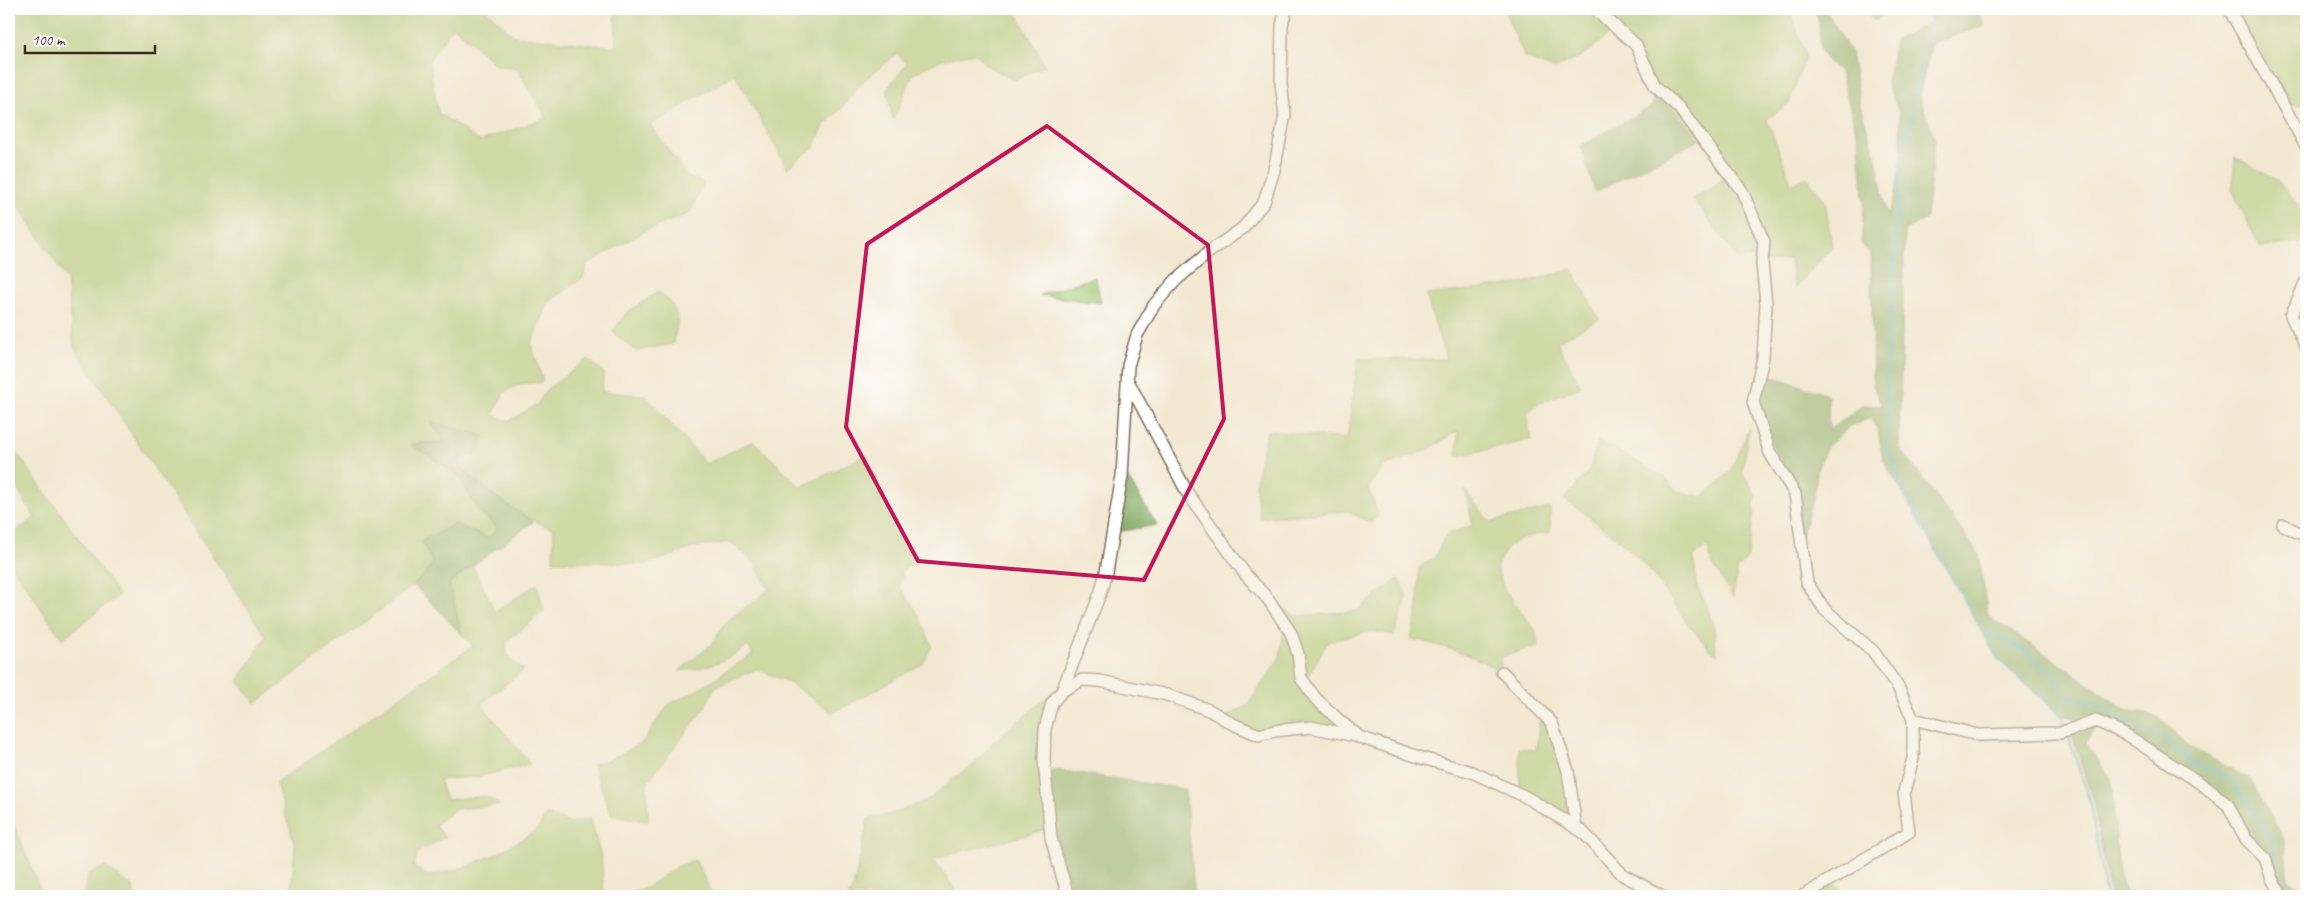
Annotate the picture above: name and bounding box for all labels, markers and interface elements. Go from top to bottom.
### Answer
scale bar [25,22,155,54]
text: 100 m [32,31,66,50]

